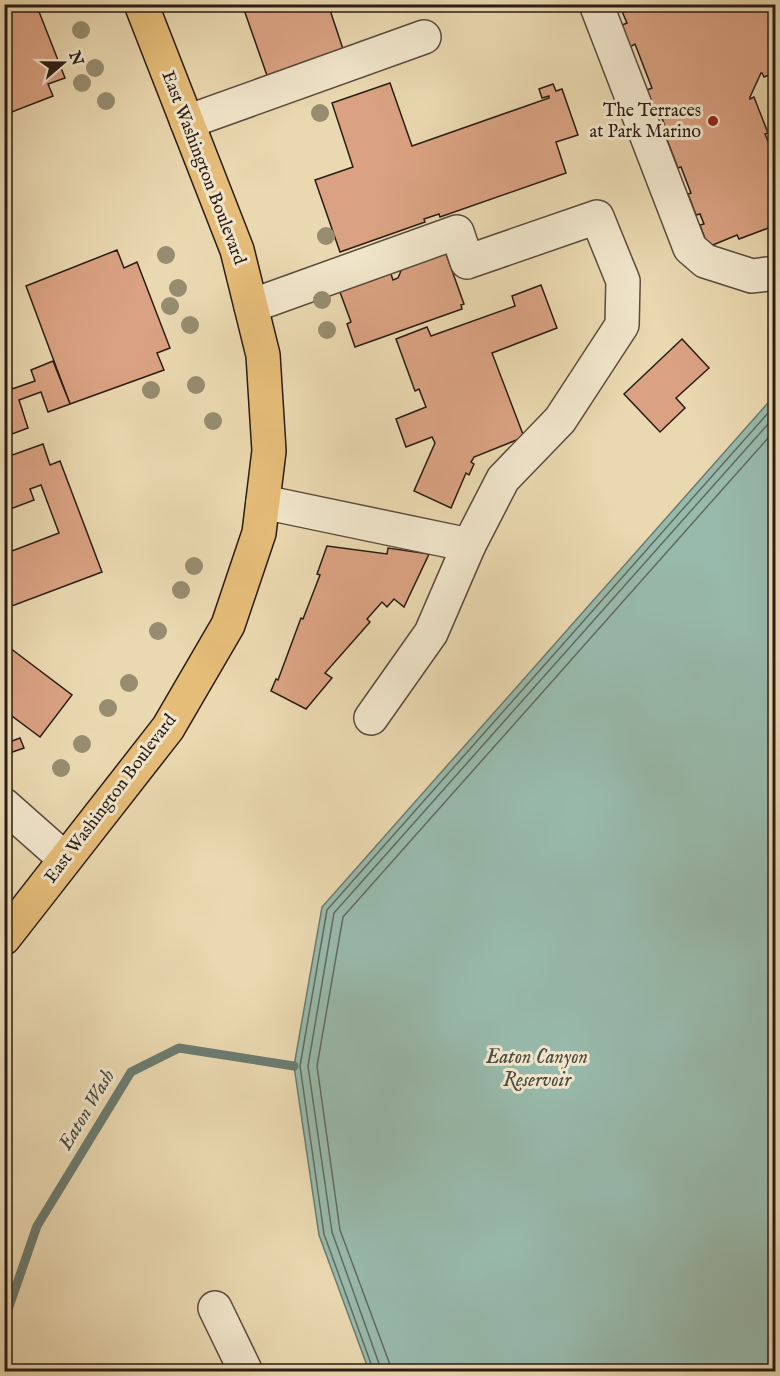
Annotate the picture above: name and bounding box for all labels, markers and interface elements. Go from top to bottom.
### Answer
north arrow [33,33,93,93]
text: N [63,48,87,69]
street label: East Washington Boulevard [155,68,251,269]
place label: The Terraces at Park Marino [590,100,701,144]
marker: The Terraces at Park Marino [706,114,720,128]
street label: East Washington Boulevard [40,710,182,888]
water label: Eaton Canyon Reservoir [485,1045,588,1093]
water label: Eaton Wash [53,1065,121,1156]

